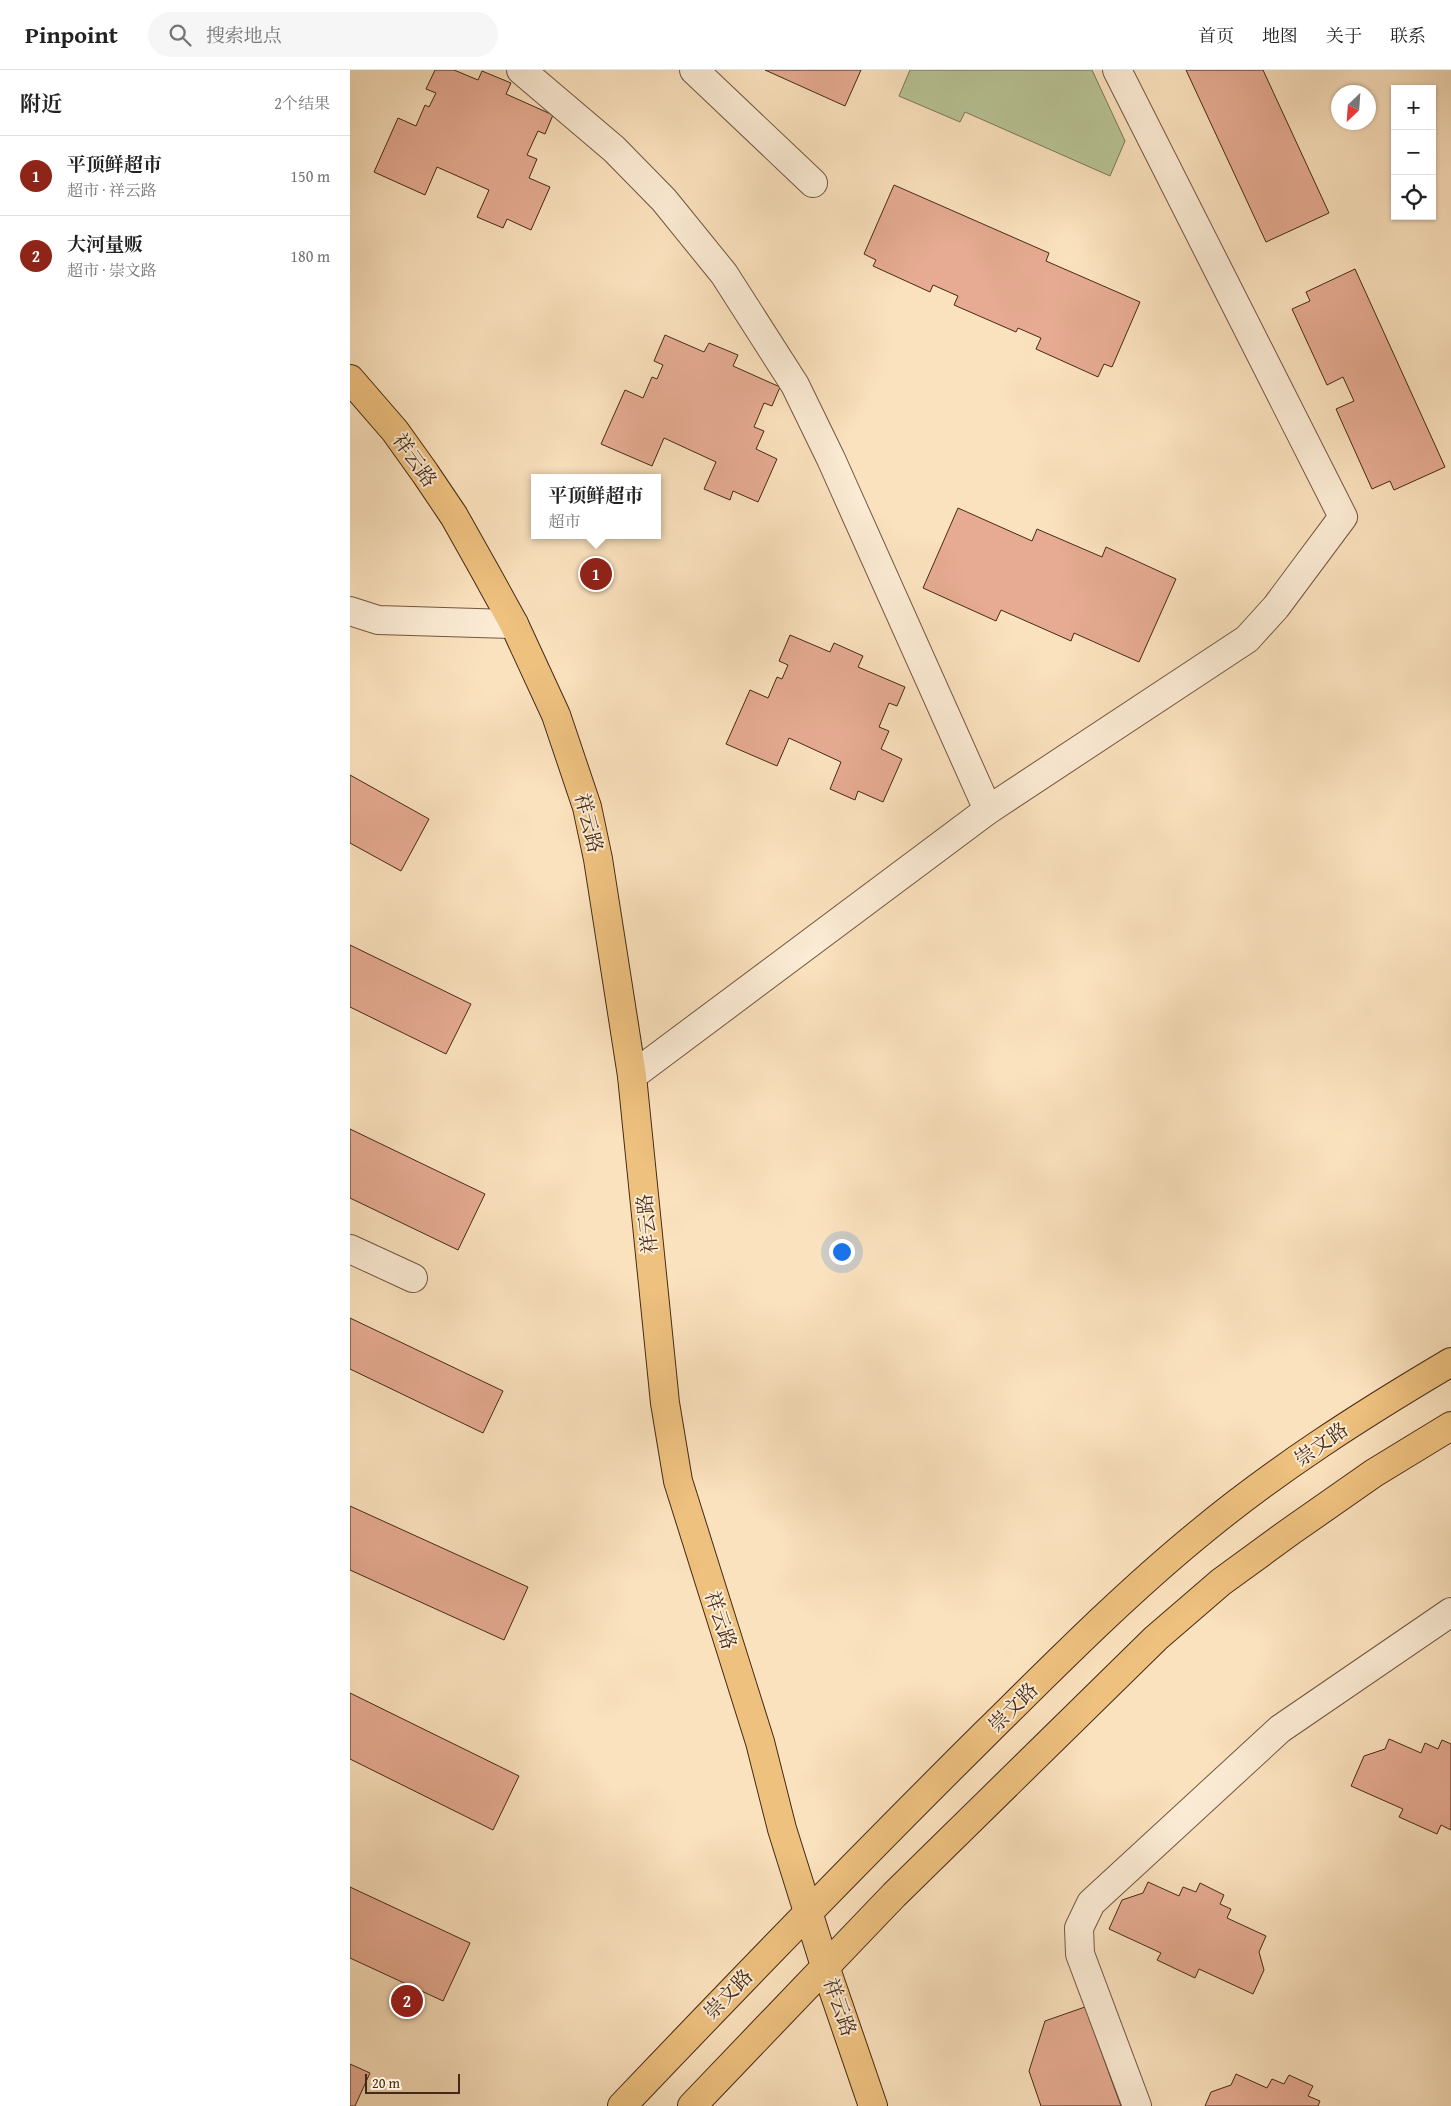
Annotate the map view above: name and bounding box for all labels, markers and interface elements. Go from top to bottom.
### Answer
search box [148,12,498,57]
text: Pinpoint [25,17,118,52]
icon: search [166,21,194,49]
text: 搜索地点 [206,21,282,49]
text: 首页 [1198,22,1234,49]
text: 地图 [1262,22,1298,49]
text: 关于 [1326,22,1362,49]
text: 联系 [1390,22,1426,49]
north arrow [1331,85,1376,130]
map controls [1391,85,1436,220]
button: + [1391,85,1436,130]
text: 附近 [20,88,62,119]
text: 2个结果 [274,91,330,115]
button: − [1391,130,1436,175]
text: 平顶鲜超市 [67,150,162,178]
text: 1 [32,164,40,188]
text: 150 m [290,164,330,188]
button: locate [1391,175,1436,220]
text: 超市 · 祥云路 [67,178,157,202]
text: 大河量贩 [67,230,143,258]
text: 2 [32,244,40,268]
text: 180 m [290,244,330,268]
text: 超市 · 崇文路 [67,258,157,282]
street label: 祥云路 [386,427,444,493]
popup [531,474,661,539]
text: 平顶鲜超市 [548,481,644,509]
text: 超市 [548,509,581,533]
pin: 1 [580,555,612,593]
street label: 祥云路 [568,790,611,855]
street label: 祥云路 [629,1193,664,1255]
your location [829,1239,855,1265]
street label: 崇文路 [1288,1415,1354,1473]
street label: 祥云路 [698,1587,745,1653]
street label: 崇文路 [981,1675,1044,1738]
street label: 崇文路 [696,1962,759,2025]
street label: 祥云路 [817,1974,864,2040]
pin: 2 [391,1982,423,2020]
scale bar [365,2071,460,2094]
text: 20 m [372,2073,400,2093]

